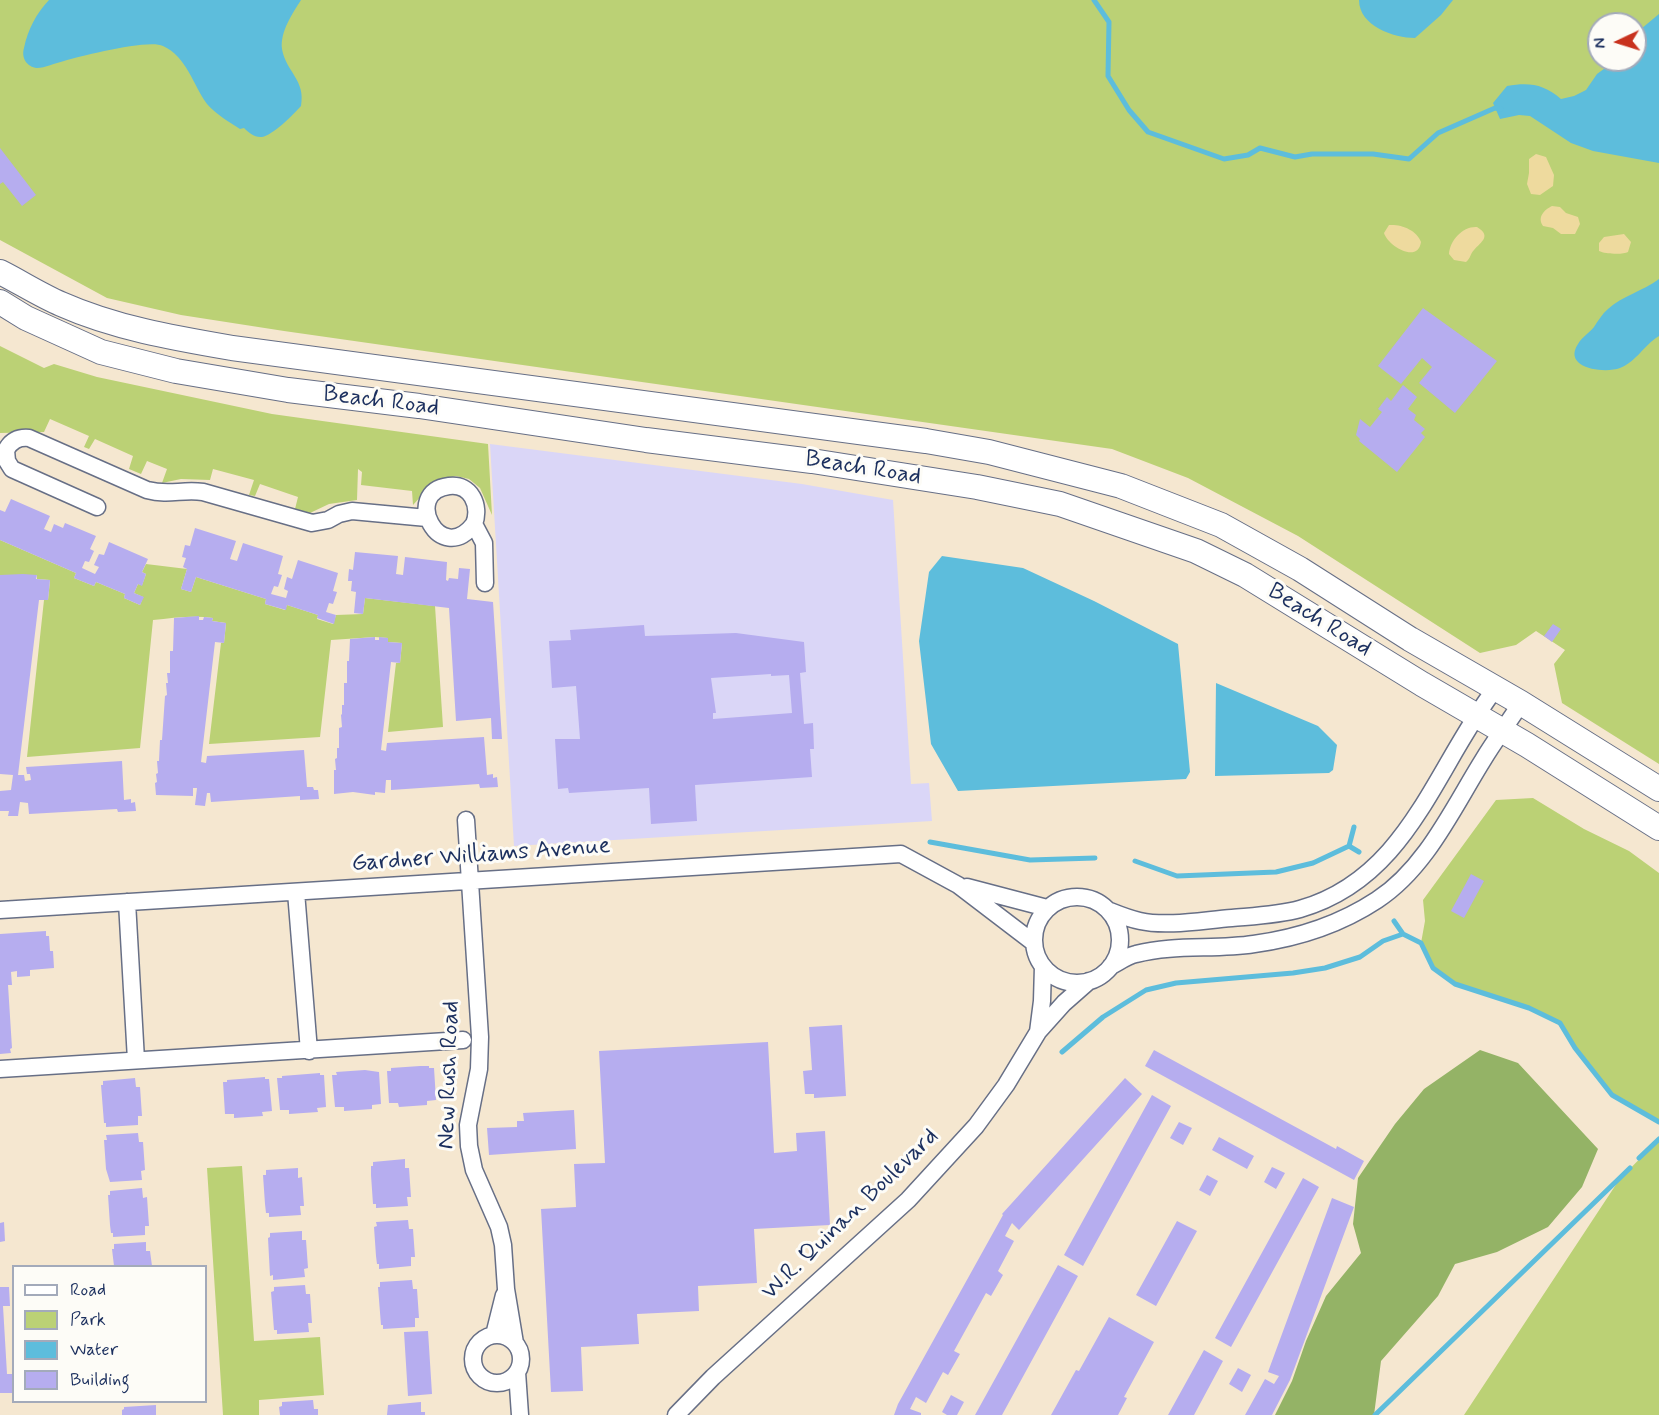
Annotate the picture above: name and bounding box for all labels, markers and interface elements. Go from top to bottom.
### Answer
north arrow [1587,12,1647,72]
text: N [1590,37,1611,49]
street label: Beach Road [321,381,441,423]
street label: Beach Road [803,446,923,492]
street label: Beach Road [1262,578,1376,664]
street label: Gardner Williams Avenue [351,833,611,879]
street label: New Rush Road [433,1000,467,1150]
street label: W.R. Quinan Boulevard [757,1123,945,1307]
legend [12,1265,207,1403]
text: Road [70,1278,106,1302]
text: Park [70,1308,106,1332]
text: Water [70,1338,118,1362]
text: Building [70,1368,130,1392]

